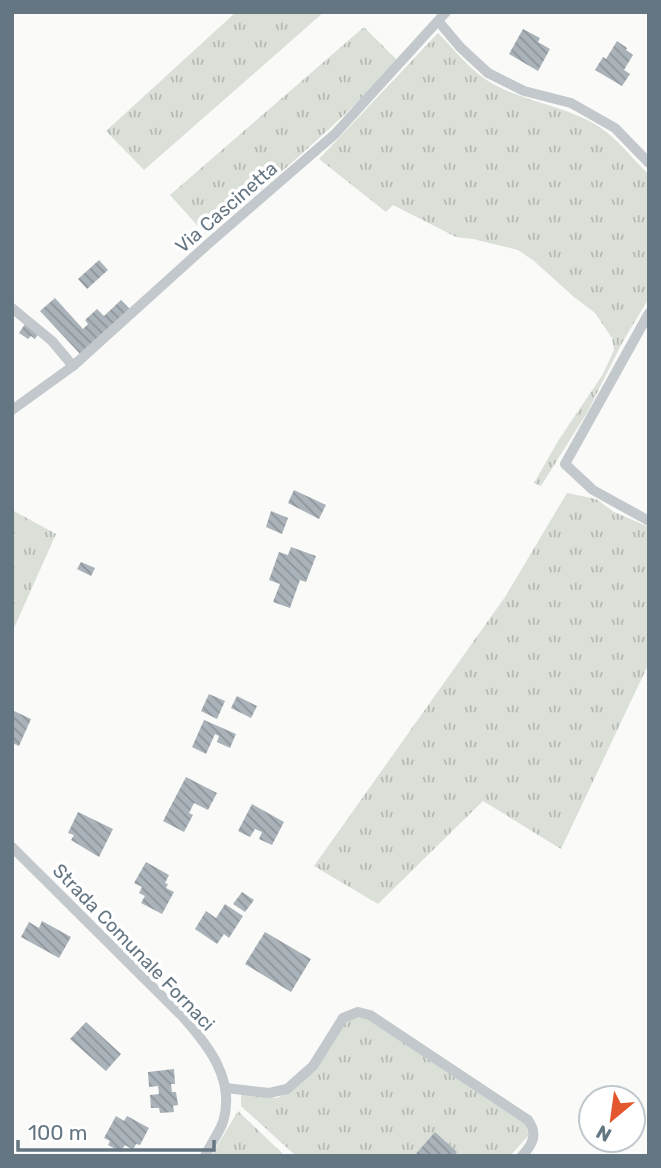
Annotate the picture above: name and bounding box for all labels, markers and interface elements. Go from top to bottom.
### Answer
street label: Via Cascinetta [171,157,282,258]
street label: Strada Comunale Fornaci [48,859,219,1036]
north arrow [577,1084,647,1154]
scale bar [18,1108,214,1152]
text: 100 m [28,1120,87,1145]
text: N [592,1120,616,1147]

